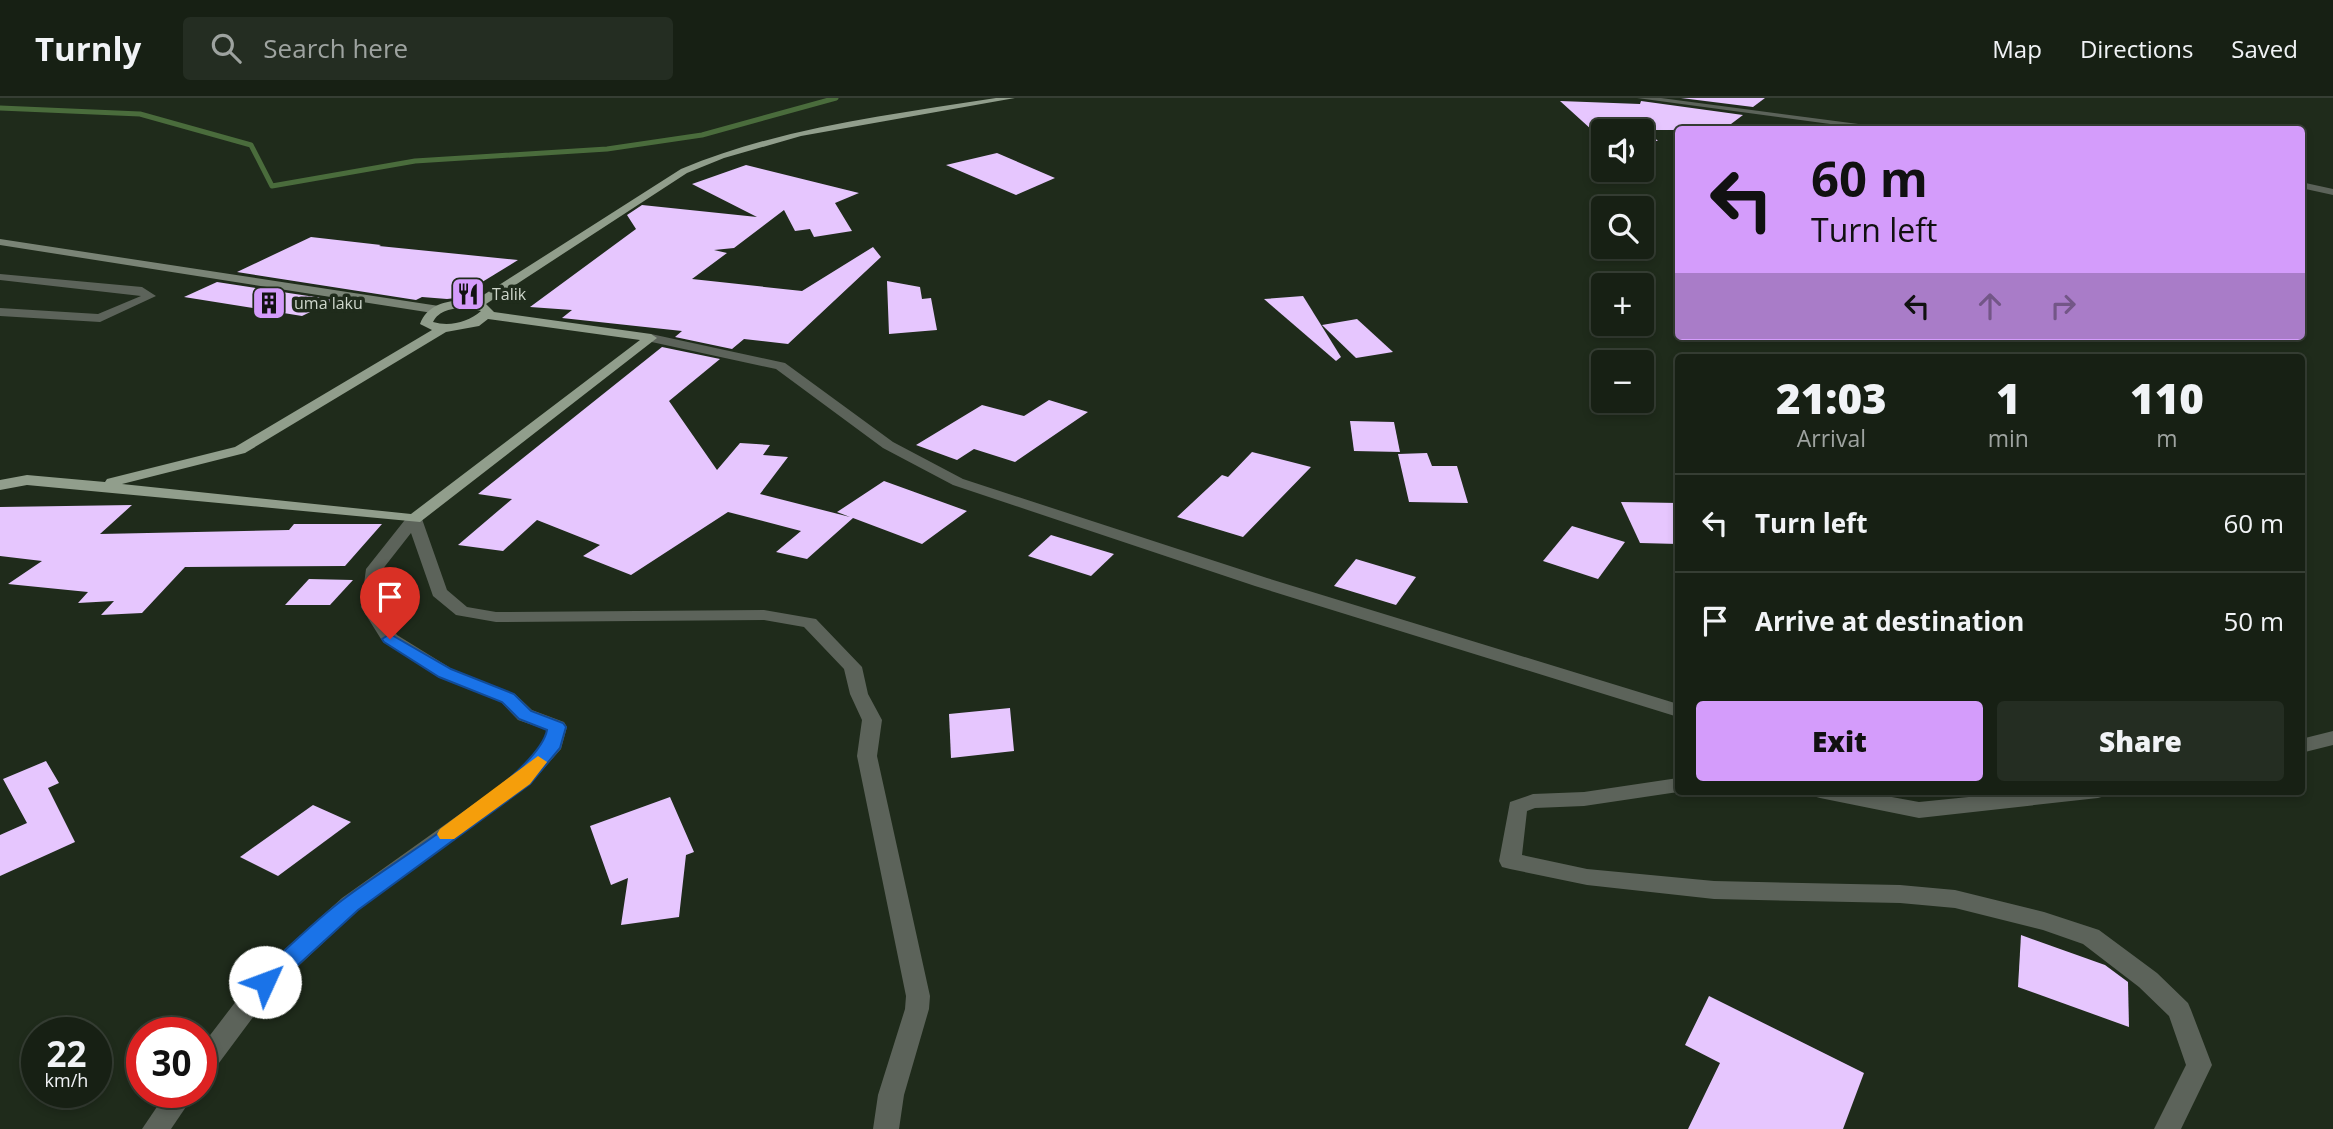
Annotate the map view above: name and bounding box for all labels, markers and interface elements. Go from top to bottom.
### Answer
search box [183,17,673,80]
text: Turnly [35,26,141,71]
icon: search [207,29,245,67]
text: Search here [263,30,408,66]
text: Map [1992,32,2042,65]
text: Directions [2080,32,2193,65]
text: Saved [2231,32,2298,65]
map controls [1591,119,1654,413]
button: sound [1591,119,1654,182]
text: 60 m [1811,145,1928,211]
icon: left [1696,154,1787,245]
button: search [1591,196,1654,259]
text: Turn left [1811,208,1937,251]
button: + [1591,273,1654,336]
restaurant icon: Talik [449,275,487,313]
place label: Talik [492,283,527,305]
building icon: uma laku [250,284,288,322]
icon: left [1898,287,1936,325]
icon: ahead [1971,287,2009,325]
icon: right [2044,287,2082,325]
place label: uma laku [294,292,363,314]
button: − [1591,350,1654,413]
text: 21:03 [1776,369,1887,426]
text: 1 [1996,369,2021,426]
text: 110 [2130,369,2204,426]
text: Arrival [1797,422,1866,454]
text: min [1988,422,2029,454]
text: m [2156,422,2178,454]
icon: left [1696,504,1734,542]
text: Turn left [1755,505,1867,541]
text: 60 m [2223,505,2284,541]
pin [360,567,420,639]
icon: arrive [371,578,409,616]
icon: arrive [1696,602,1734,640]
text: Arrive at destination [1755,603,2024,639]
text: 50 m [2223,603,2284,639]
button: Exit [1696,701,1983,781]
button: Share [1997,701,2284,781]
position arrow [228,945,302,1019]
speed limit sign: 30 [126,1017,217,1108]
text: 22 [46,1030,87,1077]
text: km/h [45,1068,88,1092]

